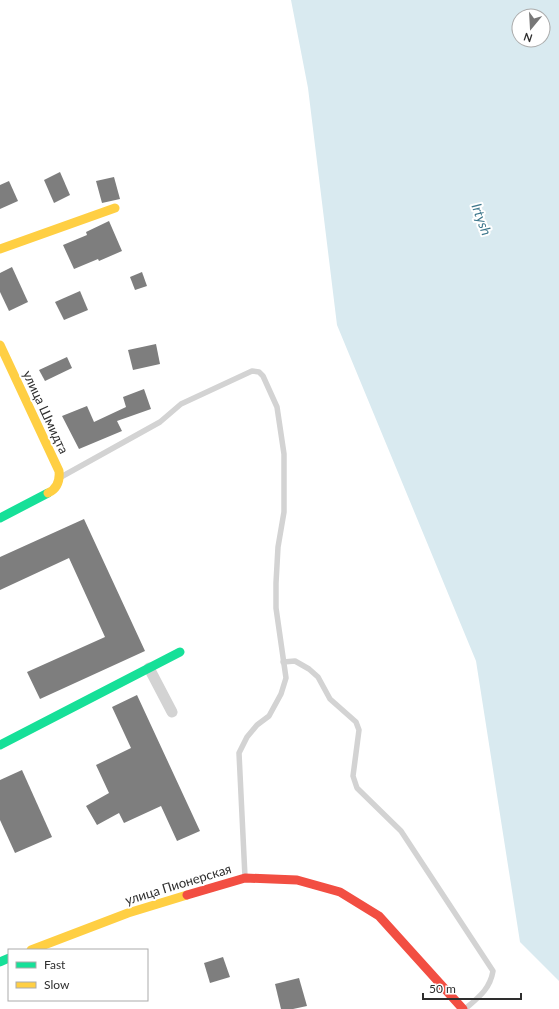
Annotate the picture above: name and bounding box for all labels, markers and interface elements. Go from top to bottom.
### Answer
north arrow [511,8,551,48]
text: N [522,30,534,45]
water label: Irtysh [468,201,496,237]
street label: улица Шмидта [20,368,72,456]
street label: улица Пионерская [123,860,233,908]
legend [8,949,148,1001]
text: Fast [44,957,66,972]
scale bar [423,975,521,1001]
text: Slow [44,977,70,992]
text: 50 m [429,981,456,996]

